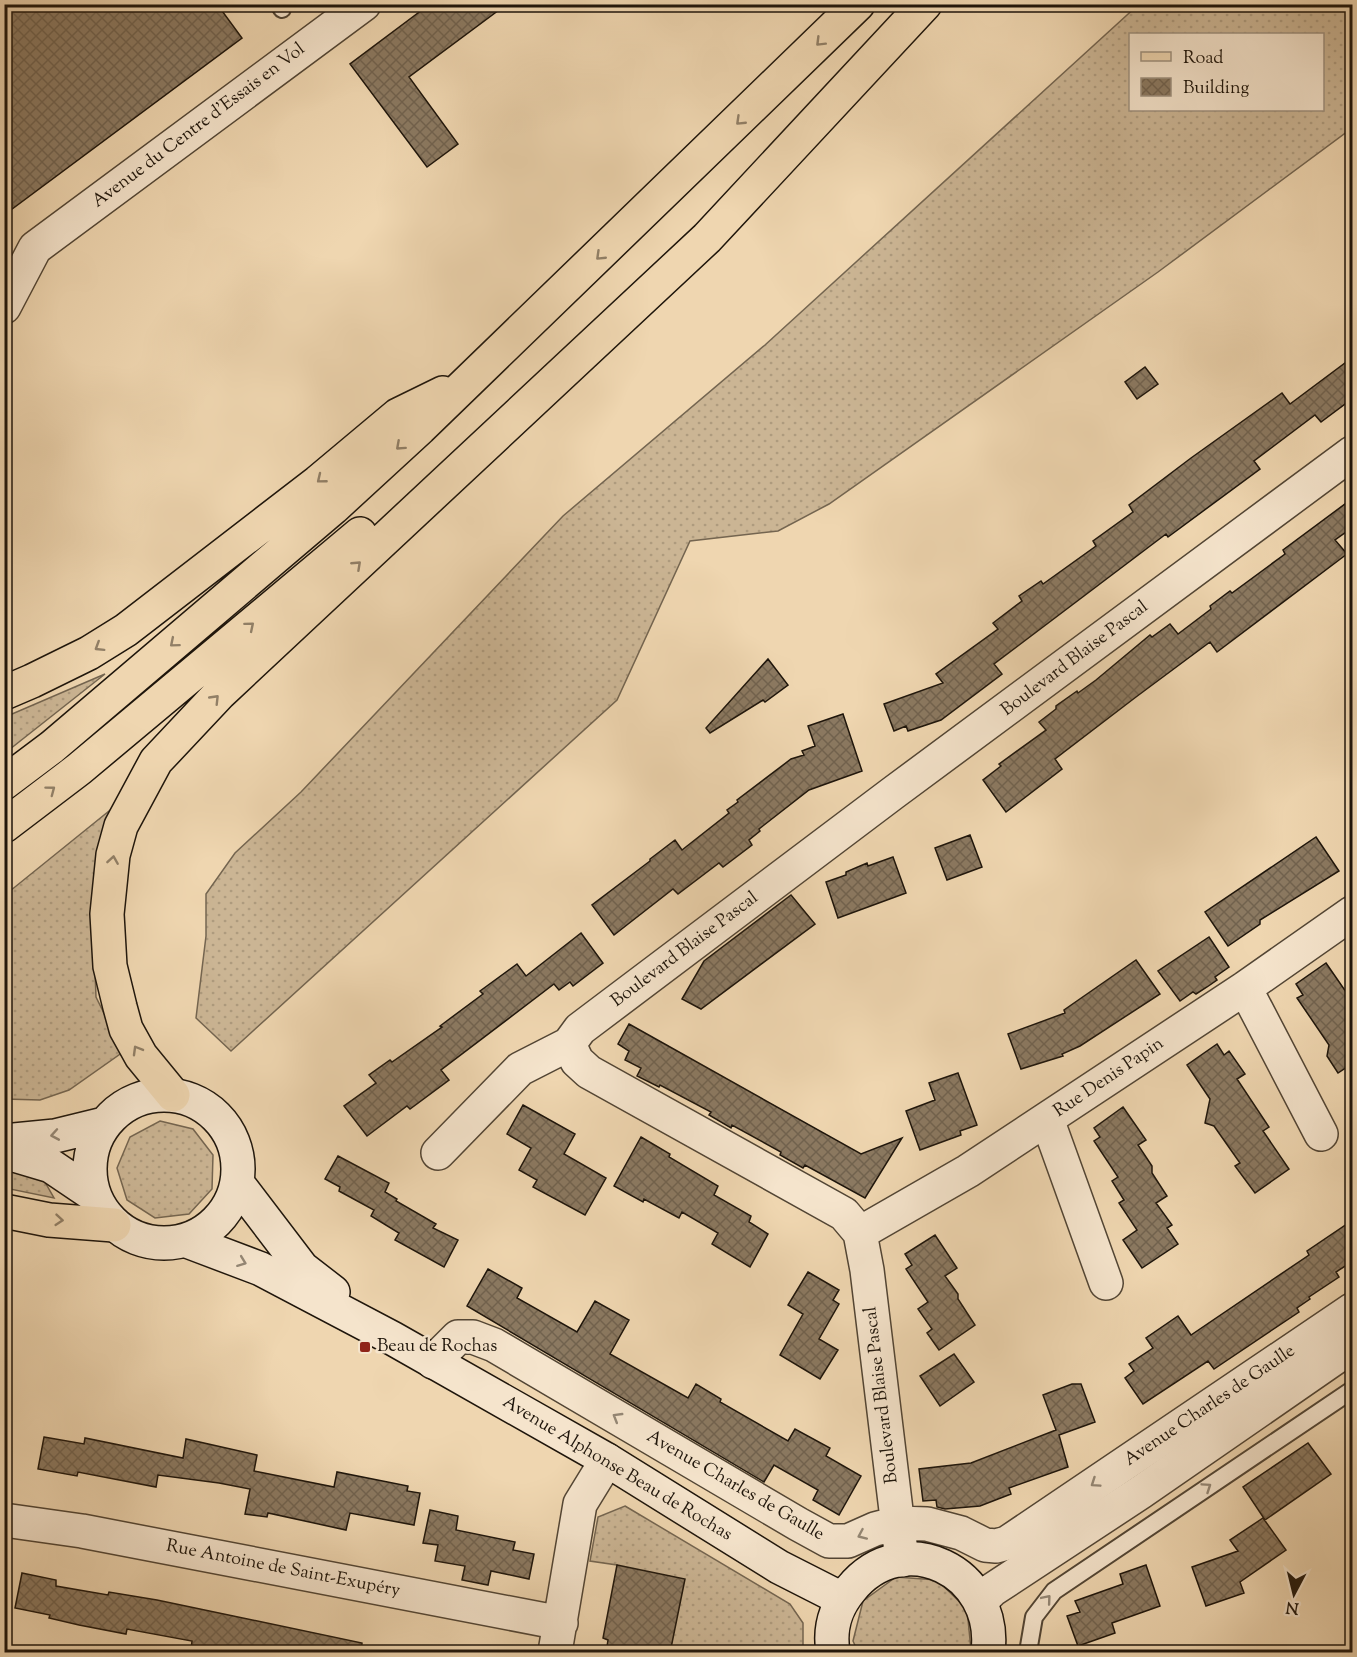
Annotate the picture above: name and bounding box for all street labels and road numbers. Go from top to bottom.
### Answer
street label: Avenue du Centre d'Essais en Vol [87,37,311,215]
street label: Boulevard Blaise Pascal [996,595,1154,723]
street label: Boulevard Blaise Pascal [606,886,764,1014]
street label: Rue Denis Papin [1049,1031,1170,1125]
street label: Boulevard Blaise Pascal [858,1305,906,1485]
street label: Avenue Charles de Gaulle [1119,1339,1301,1473]
street label: Avenue Alphonse Beau de Rochas [497,1390,737,1548]
street label: Avenue Charles de Gaulle [641,1424,829,1548]
street label: Rue Antoine de Saint-Exupéry [164,1534,402,1604]

